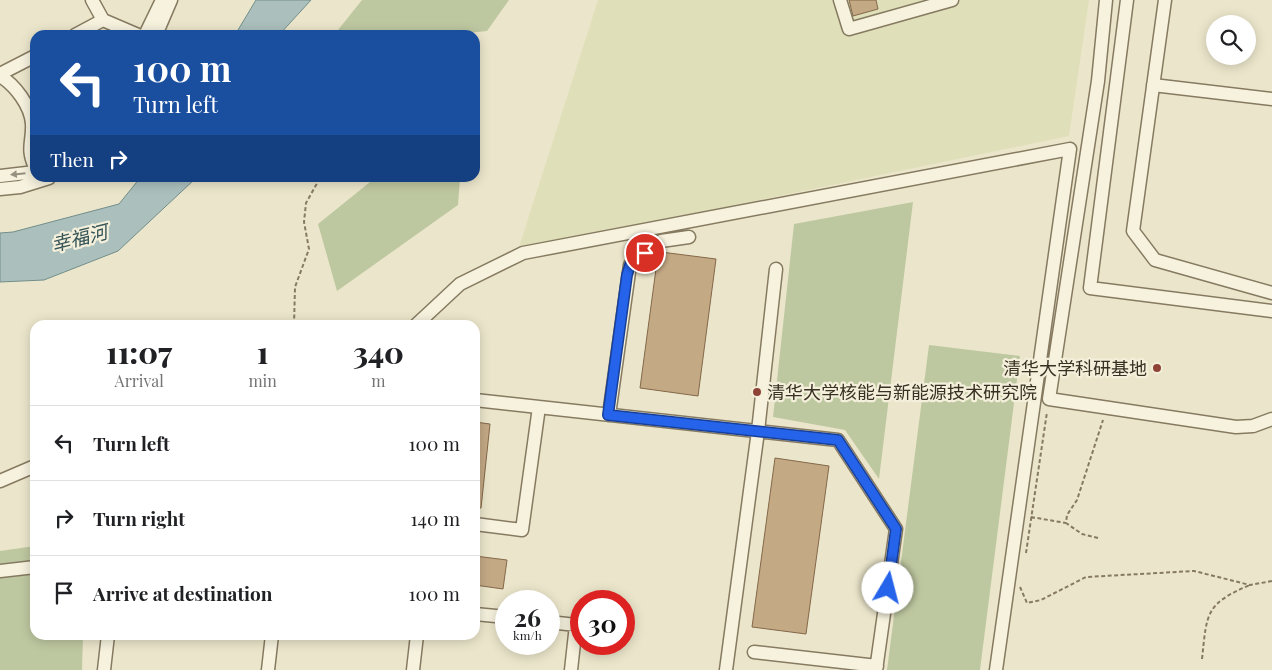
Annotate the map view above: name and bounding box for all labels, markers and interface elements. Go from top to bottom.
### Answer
map controls [1206,15,1256,65]
button: search [1206,15,1256,65]
text: 100 m [133,44,231,91]
icon: left [50,50,115,115]
text: Turn left [133,89,218,119]
icon: right [104,145,132,173]
text: Then [50,146,94,172]
one-way arrow [9,170,25,178]
water label: 幸福河 [48,217,114,257]
pin [624,232,666,274]
icon: arrive [631,239,659,267]
text: 11:07 [106,332,172,372]
text: 1 [257,332,268,372]
text: 340 [353,332,404,372]
place label: 清华大学科研基地 [1003,356,1147,380]
marker: 清华大学科研基地 [1151,362,1163,374]
text: Arrival [115,370,164,391]
text: min [248,370,277,391]
text: m [371,370,386,391]
place label: 清华大学核能与新能源技术研究院 [767,380,1037,404]
marker: 清华大学核能与新能源技术研究院 [751,386,763,398]
icon: left [50,429,78,457]
text: Turn left [93,430,170,456]
text: 100 m [409,430,460,456]
icon: right [50,504,78,532]
text: Turn right [93,505,185,531]
text: 140 m [411,505,460,531]
position arrow [861,561,913,613]
icon: arrive [50,579,78,607]
text: Arrive at destination [93,580,273,606]
text: 100 m [409,580,460,606]
speed limit sign: 30 [570,590,635,655]
text: 26 [514,600,541,633]
text: km/h [513,627,542,643]

